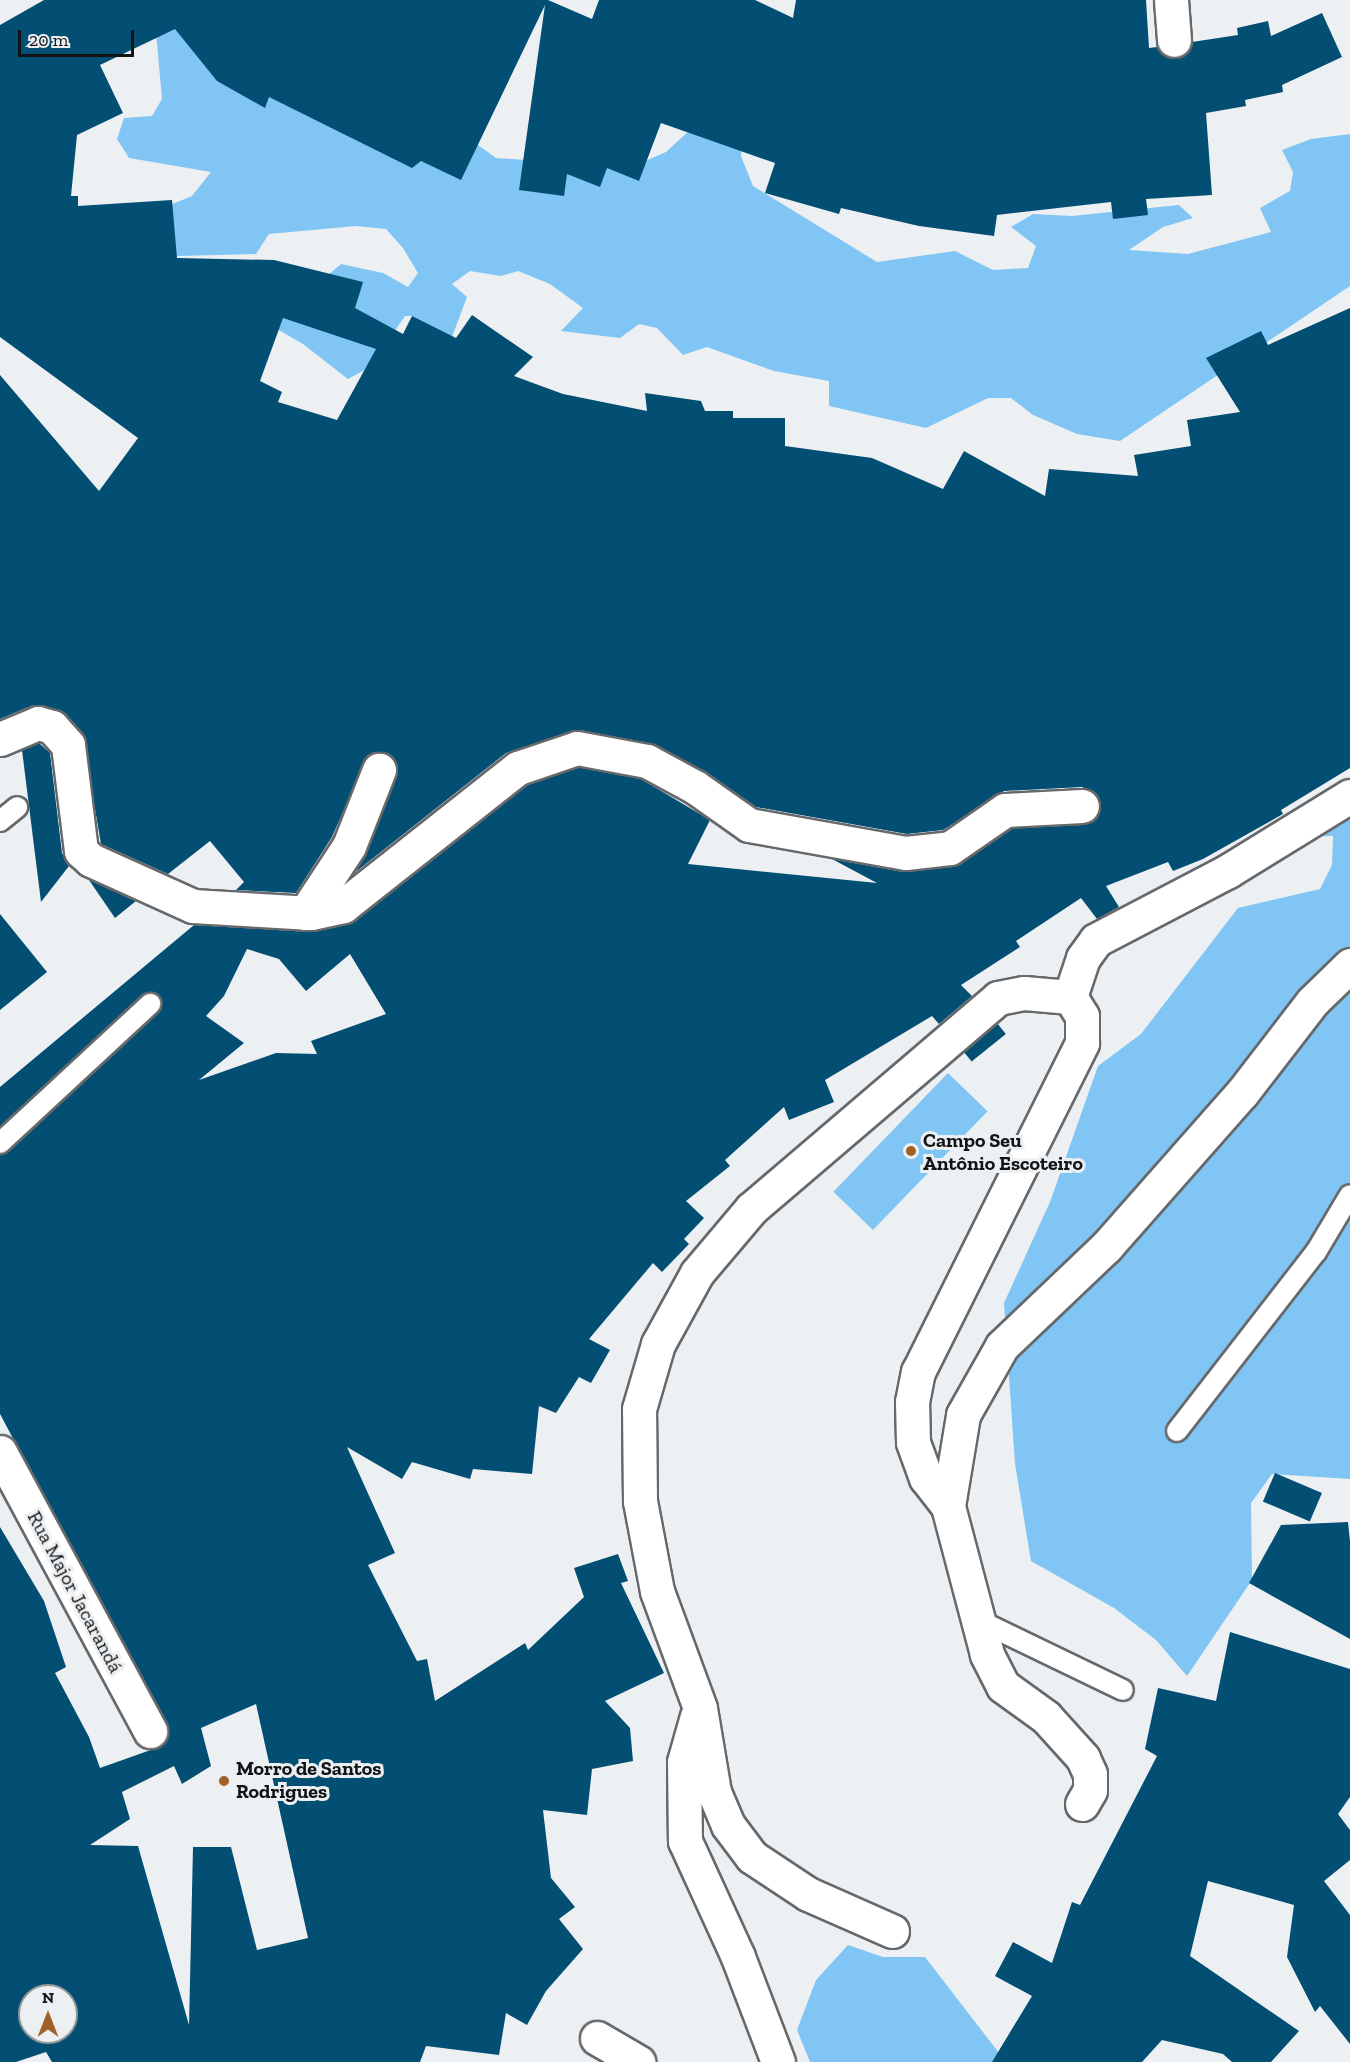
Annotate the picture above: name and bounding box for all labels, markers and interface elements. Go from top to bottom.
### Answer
scale bar [21,18,136,56]
text: 20 m [29,29,68,51]
place label: Campo Seu Antônio Escoteiro [923,1128,1083,1175]
marker: Campo Seu Antônio Escoteiro [904,1144,918,1158]
street label: Rua Major Jacarandá [22,1507,128,1677]
place label: Morro de Santos Rodrigues [236,1757,381,1804]
marker: Morro de Santos Rodrigues [217,1774,231,1788]
north arrow [18,1984,78,2044]
text: N [42,1988,54,2007]

